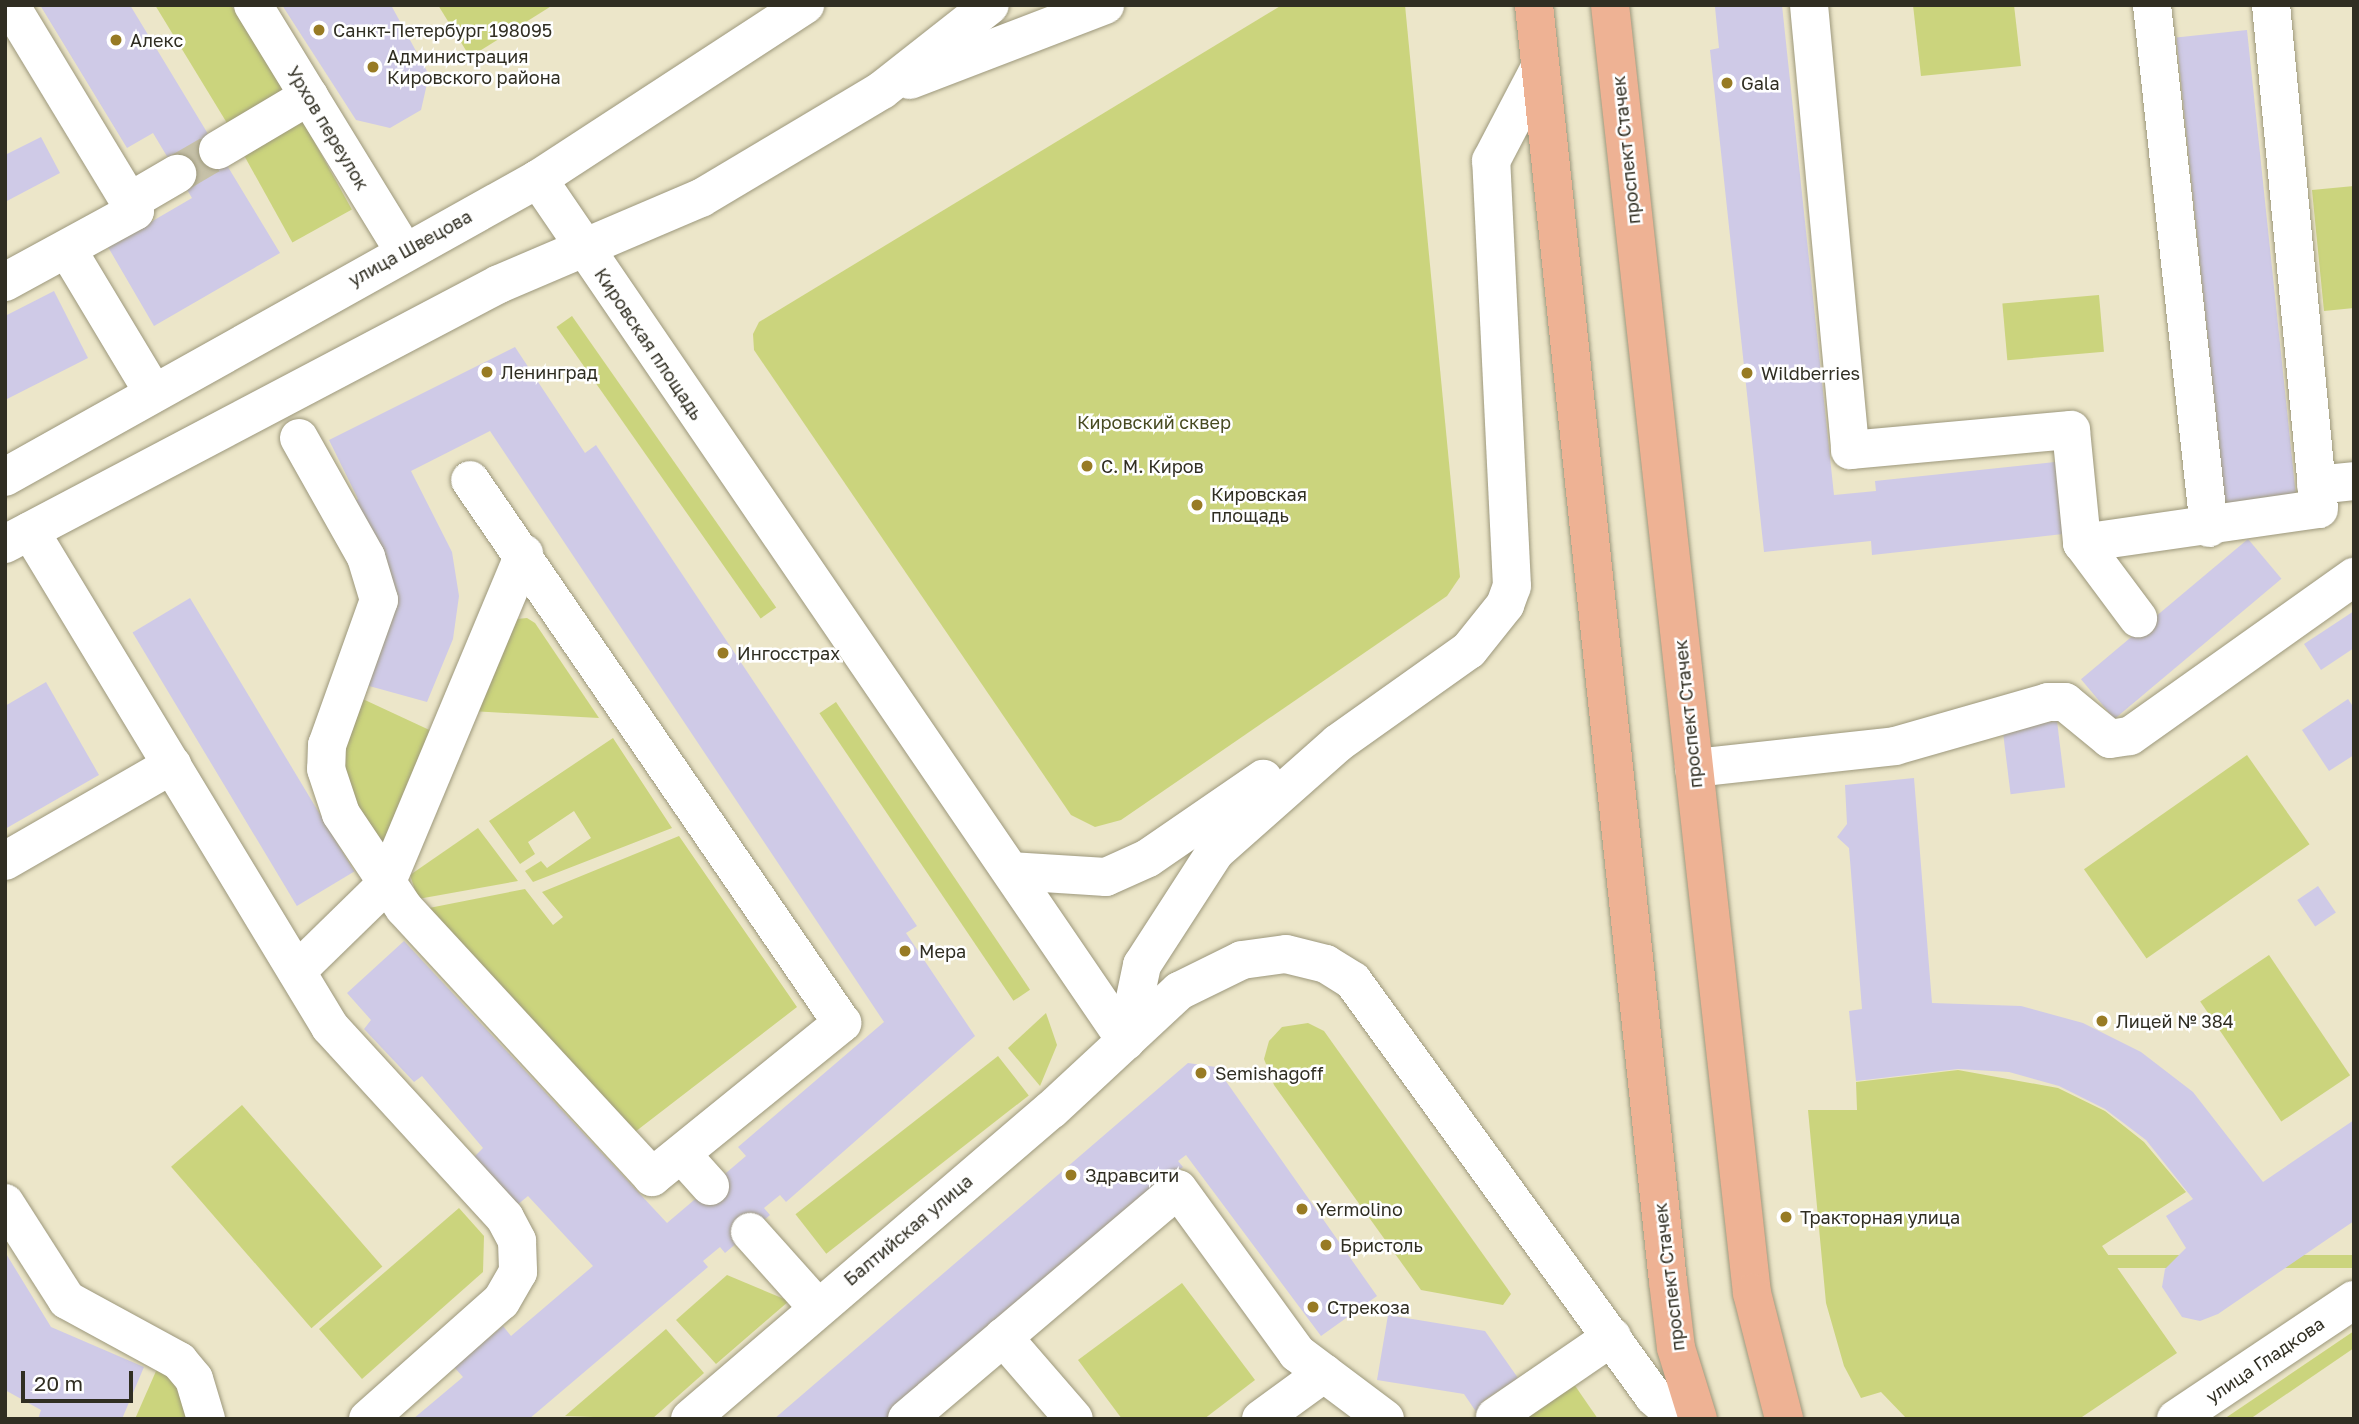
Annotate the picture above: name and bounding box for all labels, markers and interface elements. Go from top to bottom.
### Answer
place label: Санкт-Петербург 198095 [333,19,552,41]
marker: Санкт-Петербург 198095 [311,22,327,38]
place label: Алекс [130,29,183,51]
marker: Алекс [108,32,124,48]
place label: Администрация Кировского района [387,46,561,88]
marker: Администрация Кировского района [365,59,381,75]
street label: Урхов переулок [282,62,374,194]
place label: Gala [1741,72,1780,94]
street label: проспект Стачек [1607,75,1645,225]
marker: Gala [1719,75,1735,91]
street label: улица Швецова [345,205,475,291]
street label: Кировская площадь [590,264,708,424]
place label: Ленинград [501,361,598,383]
place label: Wildberries [1761,362,1860,384]
marker: Ленинград [479,364,495,380]
marker: Wildberries [1739,365,1755,381]
park label: Кировский сквер [1077,411,1231,433]
place label: С. М. Киров [1101,455,1204,477]
marker: С. М. Киров [1079,458,1095,474]
place label: Кировская площадь [1211,484,1307,526]
marker: Кировская площадь [1189,497,1205,513]
street label: проспект Стачек [1669,639,1707,789]
place label: Ингосстрах [737,642,840,664]
marker: Ингосстрах [715,645,731,661]
place label: Мера [919,940,966,962]
marker: Мера [897,943,913,959]
place label: Лицей № 384 [2116,1010,2234,1032]
marker: Лицей № 384 [2094,1013,2110,1029]
place label: Semishagoff [1215,1062,1324,1084]
marker: Semishagoff [1193,1065,1209,1081]
place label: Здравсити [1085,1164,1179,1186]
marker: Здравсити [1063,1167,1079,1183]
street label: Балтийская улица [839,1170,977,1290]
place label: Yermolino [1316,1198,1403,1220]
marker: Yermolino [1294,1201,1310,1217]
street label: проспект Стачек [1649,1202,1689,1352]
place label: Тракторная улица [1800,1206,1960,1228]
marker: Тракторная улица [1778,1209,1794,1225]
place label: Бристоль [1340,1234,1423,1256]
marker: Бристоль [1318,1237,1334,1253]
place label: Стрекоза [1327,1296,1410,1318]
marker: Стрекоза [1305,1299,1321,1315]
street label: улица Гладкова [2202,1312,2328,1408]
scale bar [24,1358,136,1402]
text: 20 m [34,1370,83,1396]

